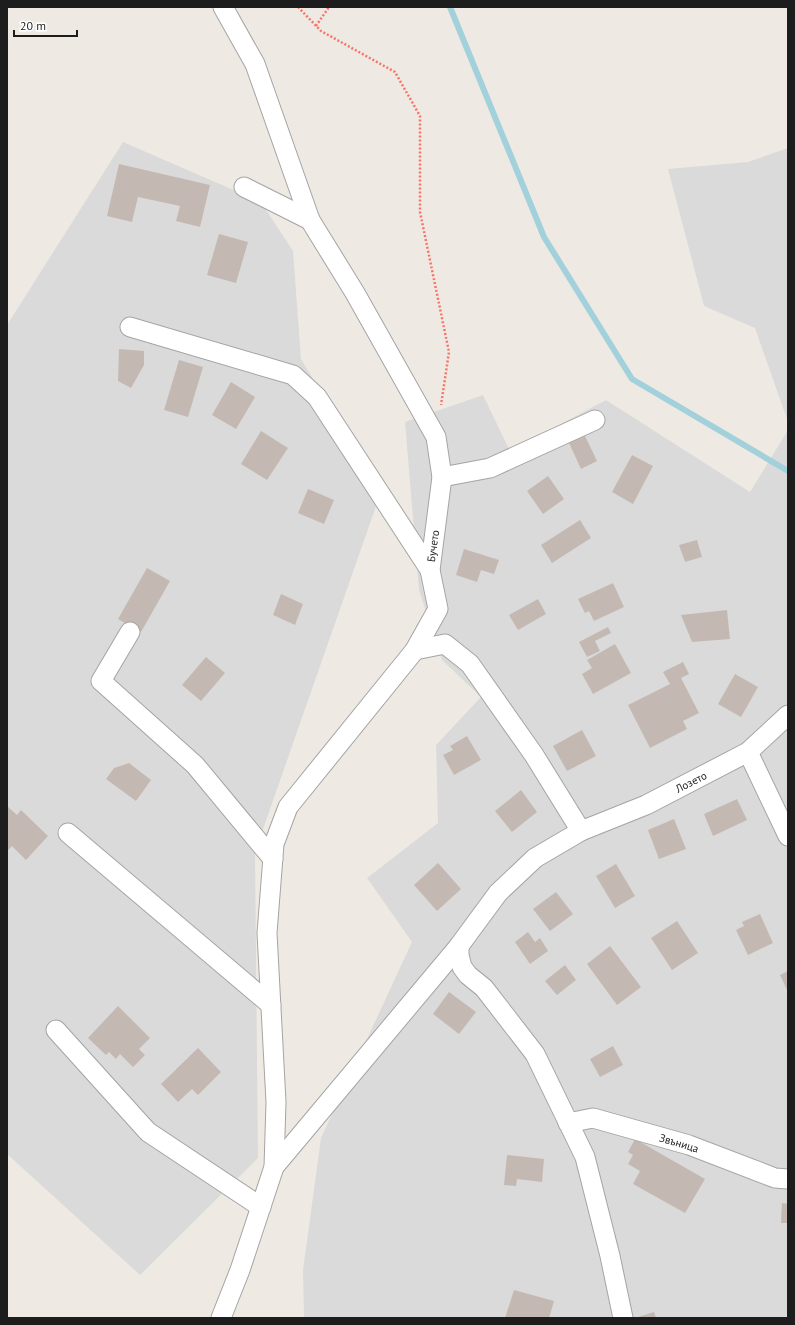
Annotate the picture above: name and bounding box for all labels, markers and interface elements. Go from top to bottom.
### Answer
scale bar [14,12,77,38]
text: 20 m [20,18,46,33]
street label: Бучето [424,529,442,563]
street label: Лозето [672,768,709,796]
street label: Звъница [658,1130,700,1156]

